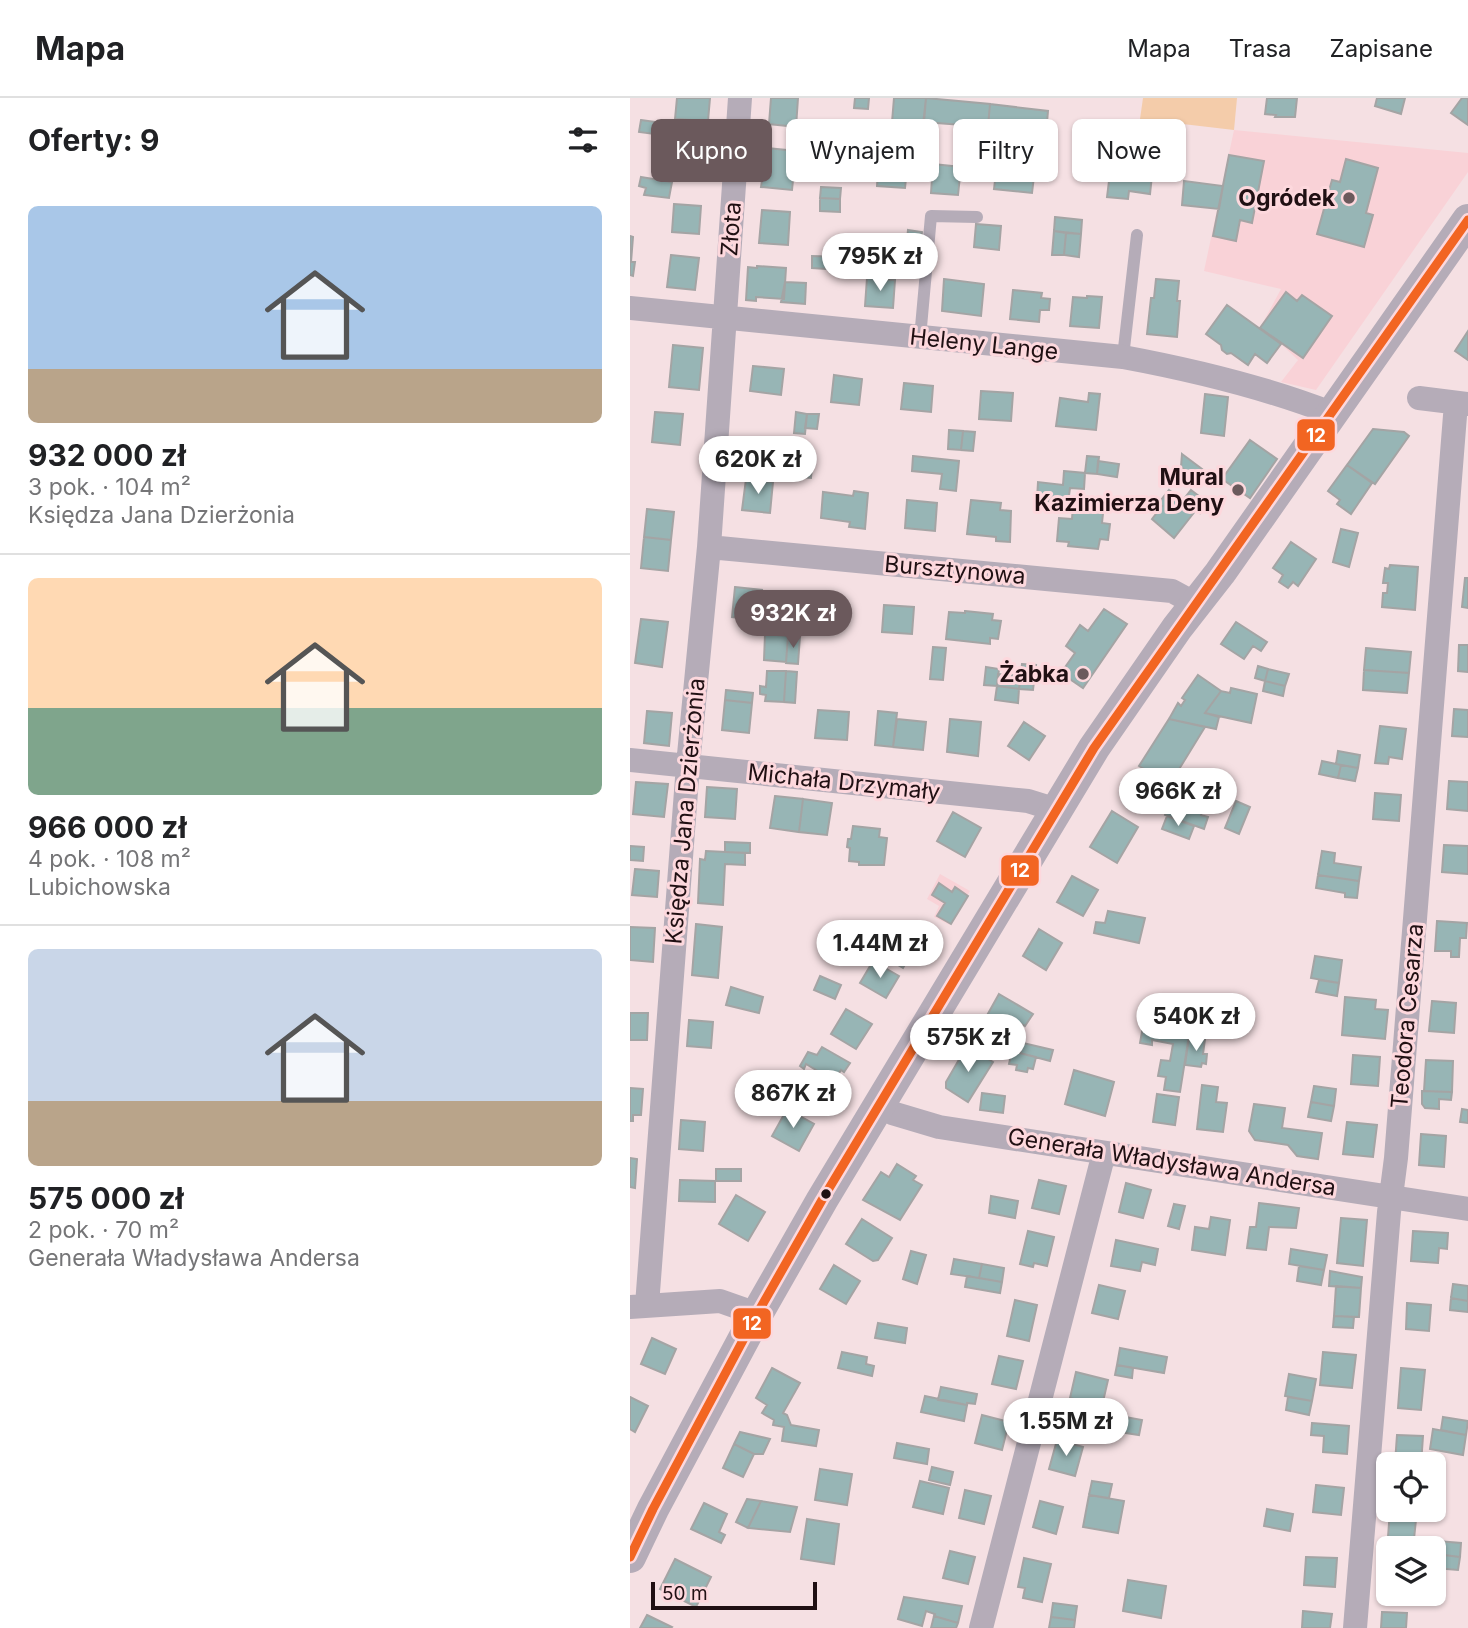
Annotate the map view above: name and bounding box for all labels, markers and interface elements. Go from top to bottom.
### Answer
text: Mapa [35,28,125,68]
text: Mapa [1127,34,1191,63]
text: Trasa [1229,34,1292,63]
text: Zapisane [1330,34,1433,63]
chip: Kupno [651,119,772,182]
chip: Wynajem [786,119,939,182]
chip: Filtry [953,119,1058,182]
chip: Nowe [1072,119,1186,182]
icon: filters [564,121,602,159]
text: Oferty: 9 [28,122,159,158]
place label: Ogródek [1238,184,1336,212]
marker: Ogródek [1341,190,1357,206]
street label: Złota [715,201,747,257]
pin: 795K zł [815,234,945,293]
text: 795K zł [838,242,922,270]
icon: home [252,252,378,378]
street label: Heleny Lange [908,322,1060,366]
line badge: 12 [1296,418,1336,452]
text: 12 [1306,424,1326,447]
pin: 620K zł [693,436,823,496]
text: 932 000 zł [28,437,186,473]
text: 620K zł [715,445,801,473]
place label: Mural Kazimierza Deny [1034,463,1224,517]
text: 3 pok. · 104 m² [28,473,191,501]
marker: Mural Kazimierza Deny [1230,482,1246,498]
text: Księdza Jana Dzierżonia [28,501,295,529]
street label: Bursztynowa [883,550,1027,590]
pin: 932K zł [728,590,858,650]
text: 932K zł [750,599,836,627]
icon: home [252,624,378,750]
place label: Żabka [999,660,1069,688]
marker: Żabka [1075,666,1091,682]
street label: Księdza Jana Dzierżonia [659,677,711,945]
street label: Michała Drzymały [746,758,942,806]
pin: 966K zł [1113,768,1243,828]
text: 966K zł [1135,777,1221,805]
text: 966 000 zł [28,809,187,845]
text: 4 pok. · 108 m² [28,845,191,873]
line badge: 12 [1000,854,1040,887]
text: 12 [1010,859,1030,882]
text: Lubichowska [28,873,171,901]
pin: 1.44M zł [808,920,952,980]
street label: Teodora Cesarza [1385,922,1429,1110]
text: 1.44M zł [833,929,928,957]
pin: 540K zł [1131,993,1261,1053]
icon: home [252,995,378,1121]
text: 540K zł [1152,1002,1240,1030]
pin: 575K zł [903,1014,1033,1074]
text: 575K zł [926,1023,1010,1051]
pin: 867K zł [728,1070,858,1130]
text: 867K zł [751,1079,835,1107]
street label: Generała Władysława Andersa [1006,1122,1338,1202]
text: 575 000 zł [28,1180,184,1216]
unlabelled marker [819,1187,833,1201]
text: 2 pok. · 70 m² [28,1216,179,1244]
text: Generała Władysława Andersa [28,1244,360,1272]
line badge: 12 [732,1307,772,1340]
text: 12 [742,1312,762,1335]
pin: 1.55M zł [994,1398,1138,1458]
text: 1.55M zł [1019,1407,1113,1435]
map controls [1376,1452,1446,1606]
button: locate [1376,1452,1446,1522]
button: layers [1376,1536,1446,1606]
scale bar [651,1579,817,1611]
text: 50 m [662,1582,708,1605]

